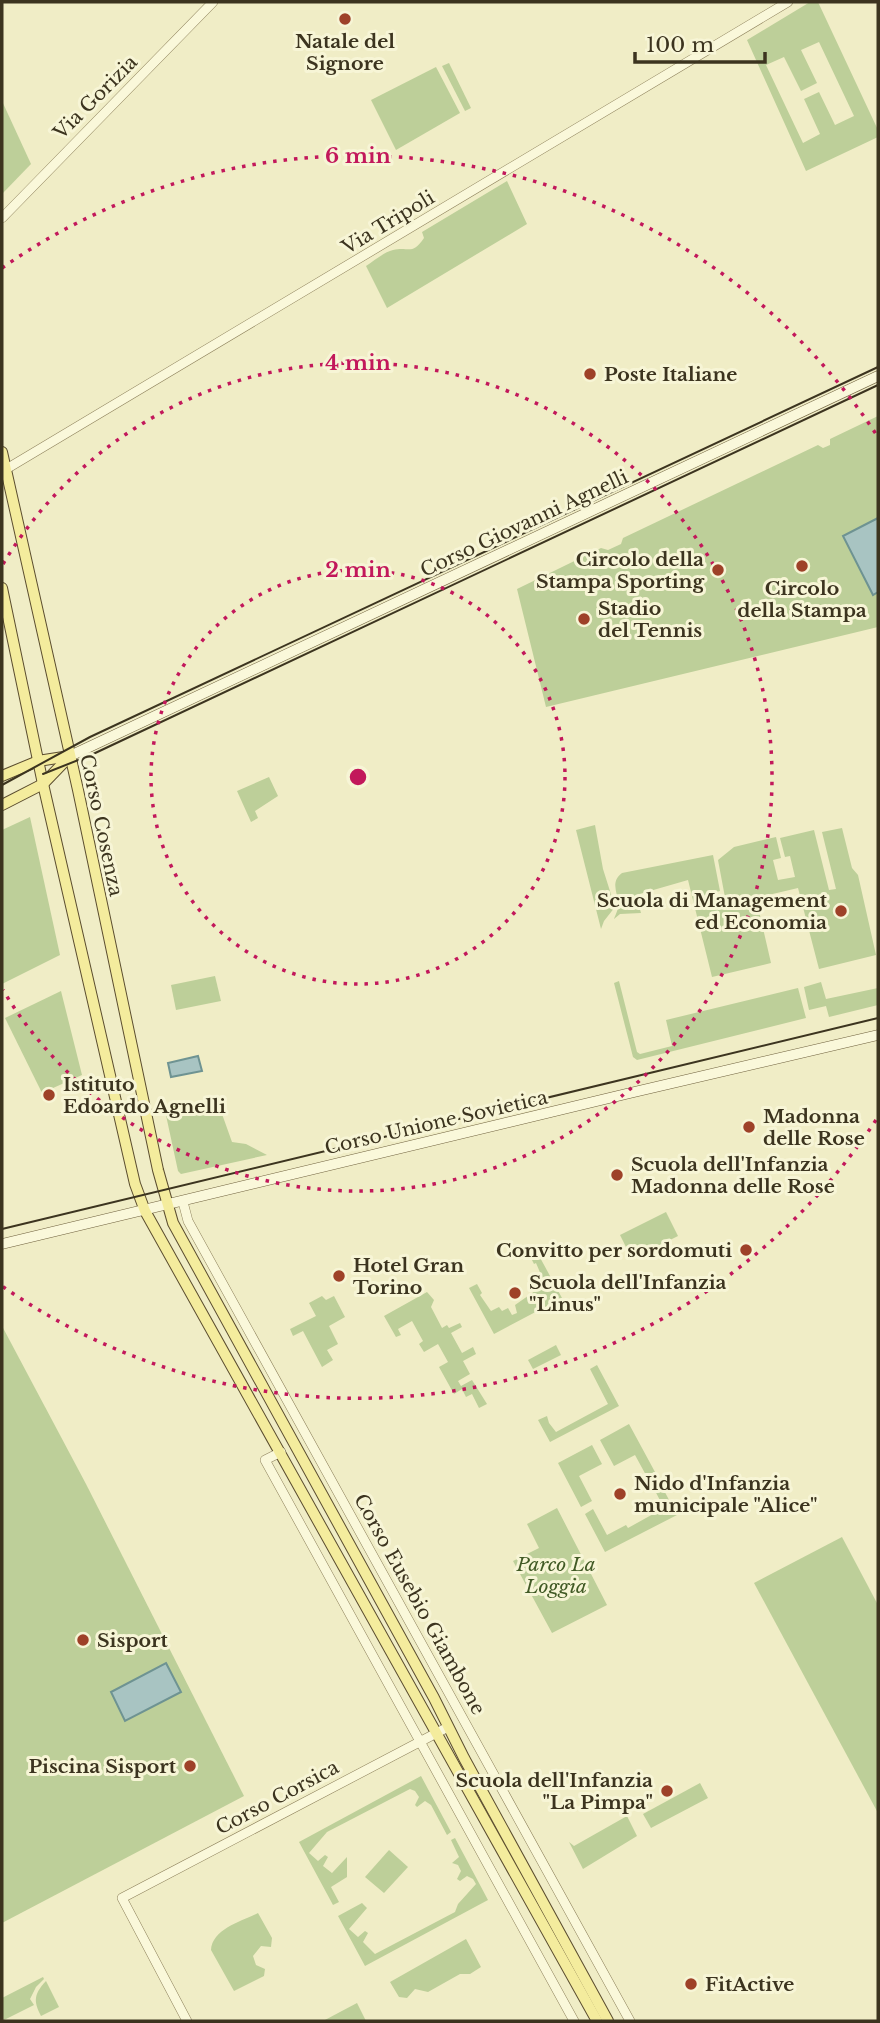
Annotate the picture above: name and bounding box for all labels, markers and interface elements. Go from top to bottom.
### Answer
marker: Natale del Signore [337,11,353,27]
scale bar [635,21,764,65]
place label: Natale del Signore [295,30,395,75]
text: 100 m [646,32,714,58]
street label: Via Gorizia [48,50,142,145]
text: 6 min [325,143,391,169]
street label: Via Tripoli [337,186,439,260]
text: 4 min [325,350,391,376]
place label: Poste Italiane [604,363,737,386]
marker: Poste Italiane [582,366,598,382]
street label: Corso Giovanni Agnelli [417,465,632,582]
place label: Circolo della Stampa Sporting [536,548,705,593]
text: 2 min [325,557,391,583]
marker: Circolo della Stampa [794,558,810,574]
marker: Circolo della Stampa Sporting [710,562,726,578]
place label: Circolo della Stampa [737,577,867,622]
place label: Stadio del Tennis [598,597,702,642]
marker: Stadio del Tennis [576,611,592,627]
street label: Corso Cosenza [75,752,128,899]
centre of rings [346,765,370,789]
place label: Scuola di Management ed Economia [597,889,828,934]
marker: Scuola di Management ed Economia [833,903,849,919]
place label: Istituto Edoardo Agnelli [63,1073,226,1118]
street label: Corso Unione Sovietica [322,1086,550,1159]
marker: Istituto Edoardo Agnelli [41,1087,57,1103]
place label: Madonna delle Rose [763,1105,865,1150]
marker: Madonna delle Rose [741,1119,757,1135]
place label: Scuola dell'Infanzia Madonna delle Rose [631,1153,835,1198]
marker: Scuola dell'Infanzia Madonna delle Rose [609,1167,625,1183]
place label: Convitto per sordomuti [496,1239,732,1262]
marker: Convitto per sordomuti [738,1242,754,1258]
place label: Hotel Gran Torino [353,1254,464,1299]
marker: Hotel Gran Torino [331,1268,347,1284]
place label: Scuola dell'Infanzia "Linus" [529,1271,727,1316]
marker: Scuola dell'Infanzia "Linus" [507,1285,523,1301]
place label: Nido d'Infanzia municipale "Alice" [634,1472,817,1517]
marker: Nido d'Infanzia municipale "Alice" [612,1486,628,1502]
street label: Corso Eusebio Giambone [349,1490,490,1719]
park label: Parco La Loggia [515,1553,596,1598]
place label: Sisport [97,1629,169,1652]
marker: Sisport [75,1632,91,1648]
place label: Piscina Sisport [29,1755,177,1778]
street label: Corso Corsica [212,1755,343,1839]
marker: Piscina Sisport [182,1758,198,1774]
place label: Scuola dell'Infanzia "La Pimpa" [455,1769,653,1814]
marker: Scuola dell'Infanzia "La Pimpa" [659,1783,675,1799]
place label: FitActive [705,1973,794,1996]
marker: FitActive [683,1976,699,1992]

